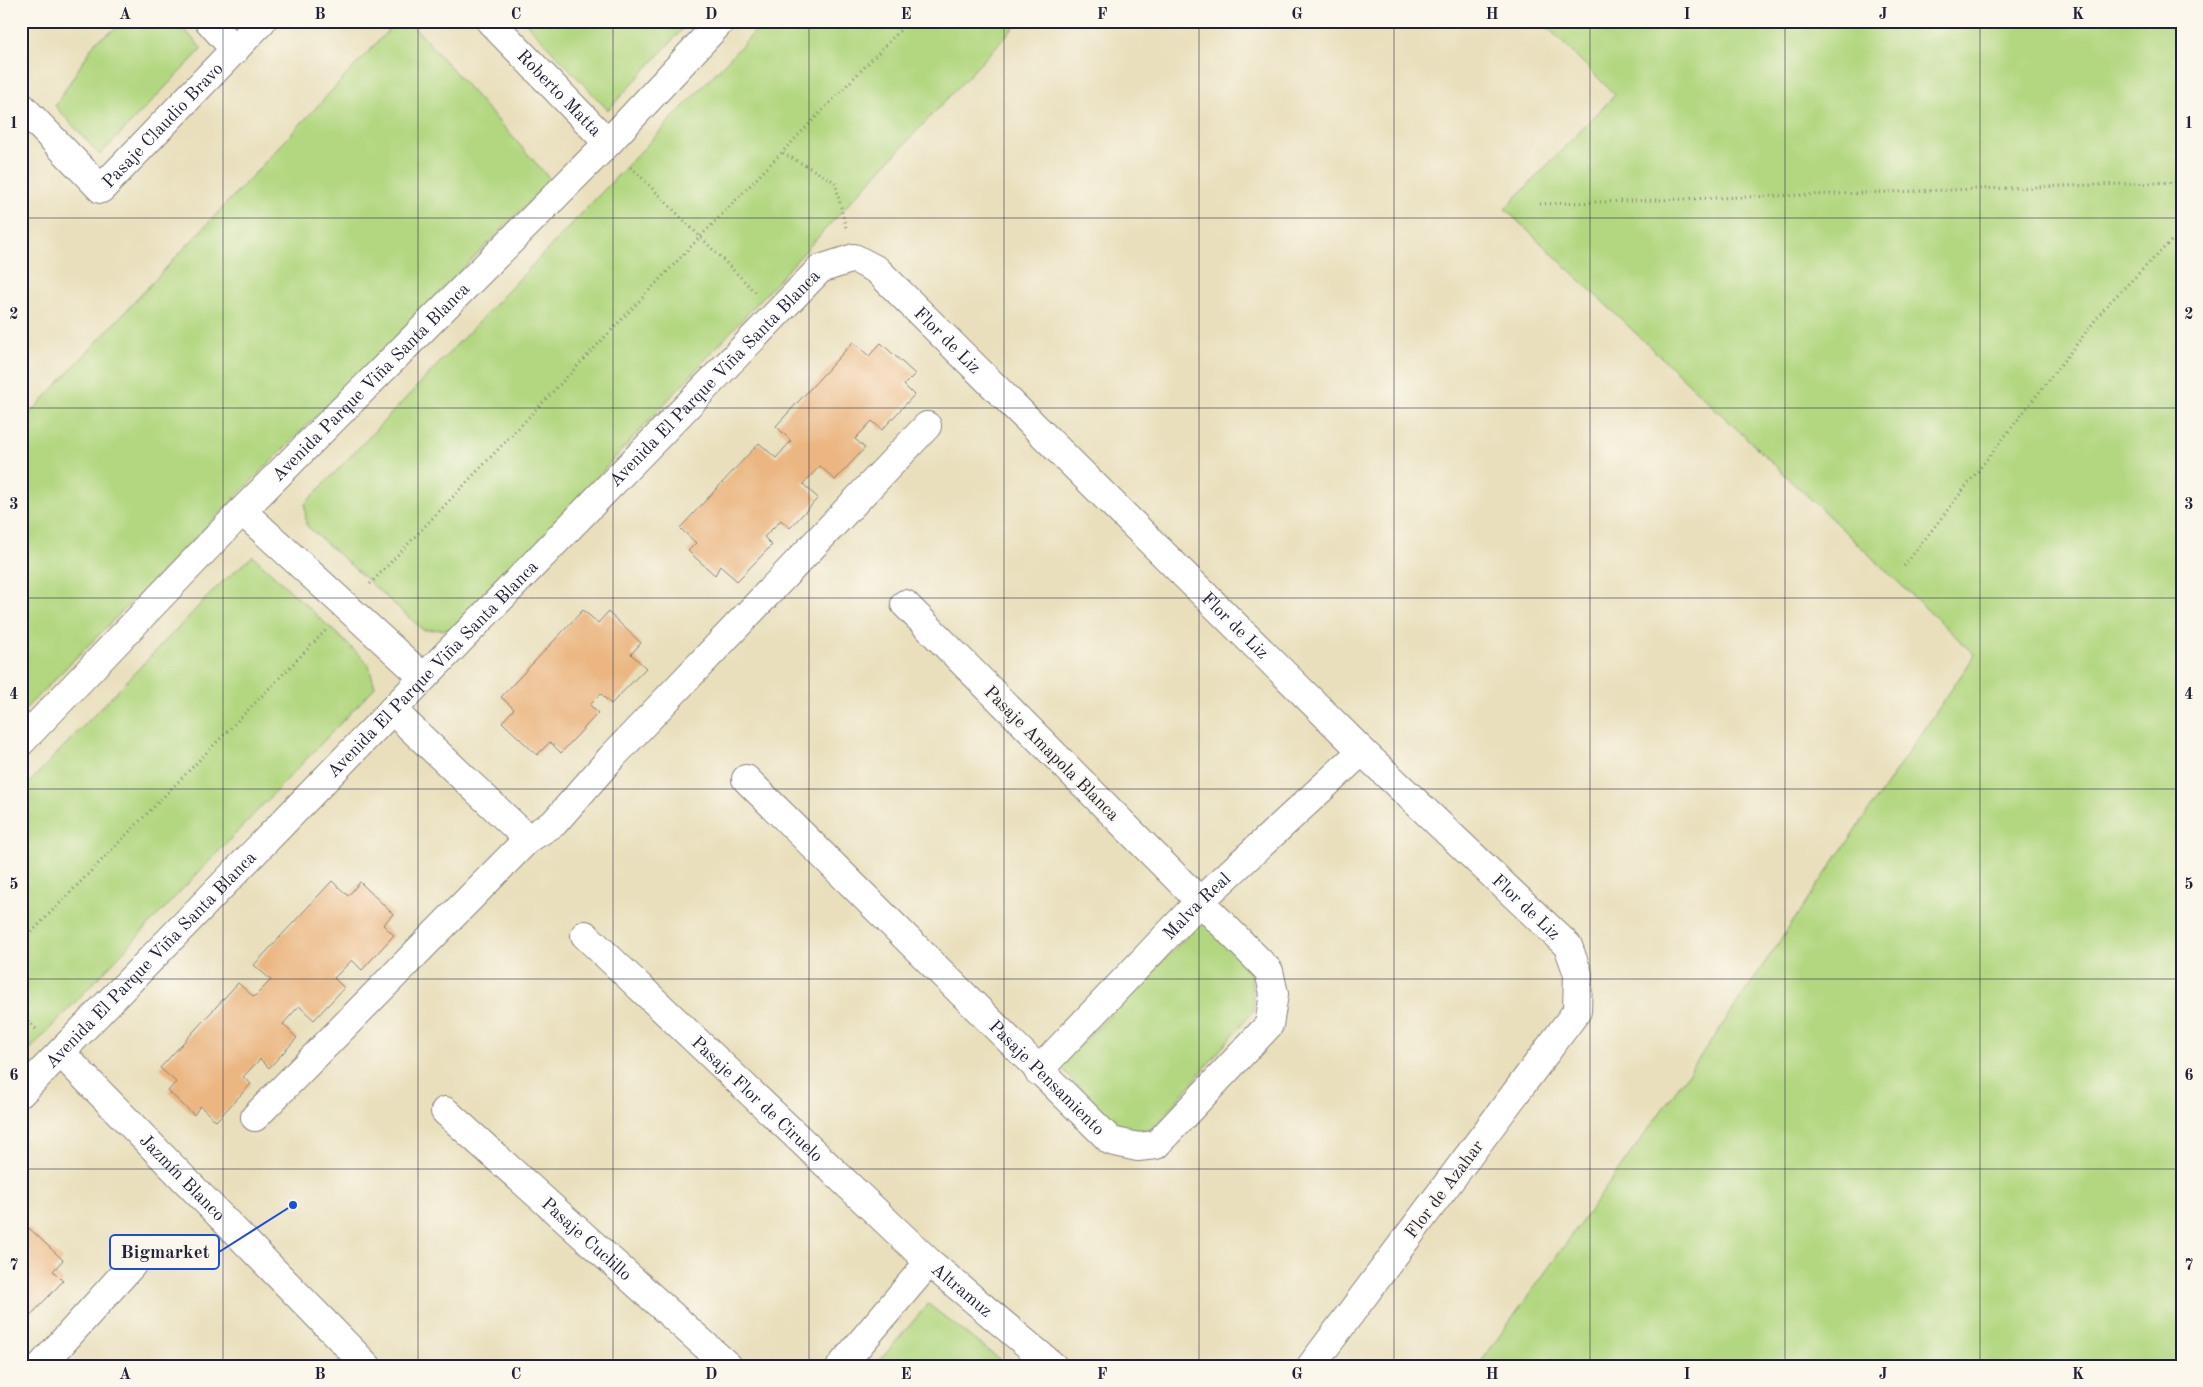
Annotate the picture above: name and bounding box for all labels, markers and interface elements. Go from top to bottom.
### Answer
text: A [119,7,131,23]
text: B [314,7,326,23]
text: C [511,7,521,23]
text: D [705,7,717,23]
text: E [900,7,912,23]
text: F [1097,7,1108,23]
text: G [1291,7,1303,23]
text: H [1485,7,1499,23]
text: I [1683,7,1691,23]
text: J [1879,7,1888,23]
text: K [2072,7,2084,23]
street label: Roberto Matta [513,47,604,140]
street label: Pasaje Claudio Bravo [99,60,227,192]
text: 1 [9,116,19,132]
text: 1 [2184,116,2194,132]
street label: Avenida El Parque Viña Santa Blanca [606,267,824,490]
street label: Avenida Parque Viña Santa Blanca [269,280,474,485]
street label: Flor de Liz [910,304,984,377]
text: 2 [9,307,19,323]
text: 2 [2184,307,2194,323]
text: 3 [9,497,19,513]
text: 3 [2184,497,2194,513]
street label: Avenida El Parque Viña Santa Blanca [324,558,542,781]
street label: Flor de Liz [1198,589,1271,663]
street label: Pasaje Amapola Blanca [980,683,1122,825]
text: 4 [9,687,19,703]
text: 4 [2184,687,2194,703]
street label: Avenida El Parque Viña Santa Blanca [42,848,260,1072]
street label: Malva Real [1160,870,1234,943]
street label: Flor de Liz [1488,871,1563,944]
text: 5 [9,877,19,893]
text: 5 [2184,877,2194,893]
street label: Pasaje Pensamiento [985,1017,1108,1139]
street label: Pasaje Flor de Ciruelo [688,1033,826,1166]
text: 6 [9,1068,19,1084]
text: 6 [2184,1068,2194,1084]
street label: Jazmín Blanco [136,1131,228,1225]
street label: Flor de Azahar [1402,1137,1488,1242]
street label: Pasaje Cuclillo [538,1195,635,1285]
callout: Bigmarket [110,1235,219,1269]
text: Bigmarket [120,1244,210,1263]
text: 7 [9,1258,19,1274]
text: 7 [2184,1258,2194,1274]
street label: Altramuz [928,1260,995,1321]
text: A [119,1367,131,1383]
text: B [314,1367,326,1383]
text: C [511,1367,521,1383]
text: D [705,1367,717,1383]
text: E [900,1367,912,1383]
text: F [1097,1367,1108,1383]
text: G [1291,1367,1303,1383]
text: H [1485,1367,1499,1383]
text: I [1683,1367,1691,1383]
text: J [1879,1367,1888,1383]
text: K [2072,1367,2084,1383]

